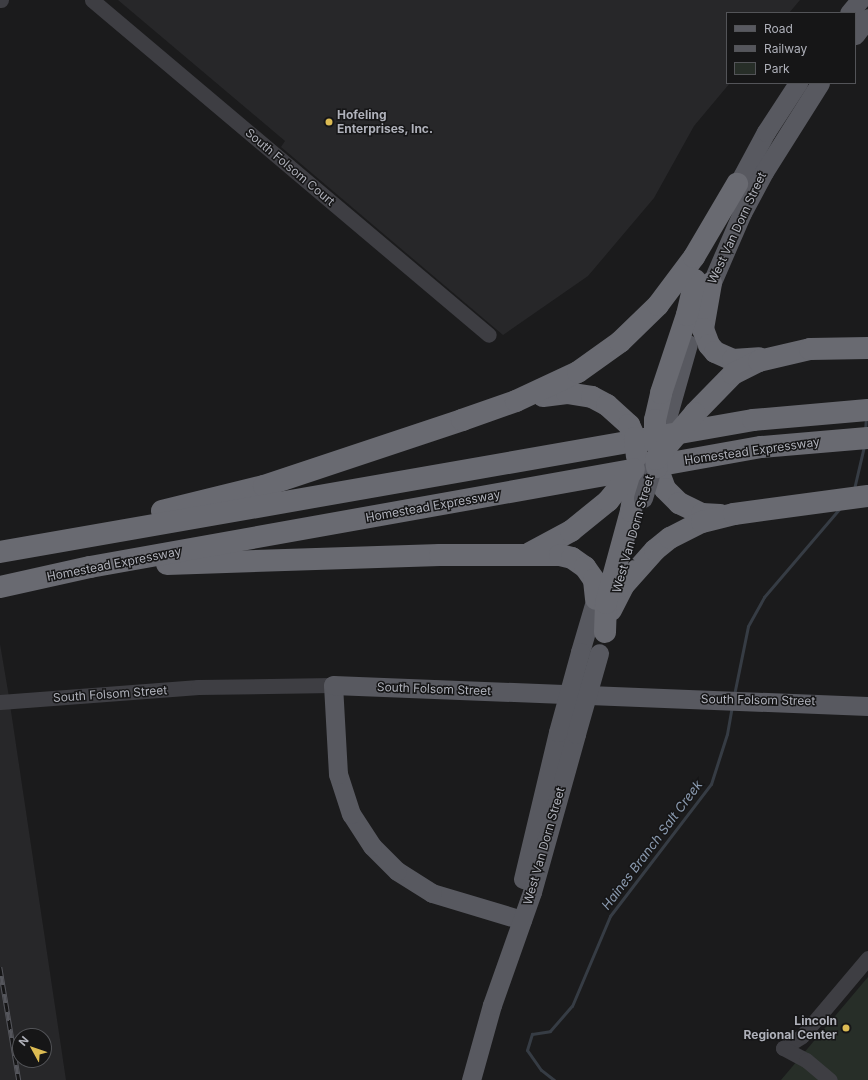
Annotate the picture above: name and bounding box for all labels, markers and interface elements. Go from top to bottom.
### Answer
legend [726,12,856,84]
text: Road [764,21,793,36]
text: Railway [764,41,807,56]
text: Park [764,61,790,76]
place label: Hofeling Enterprises, Inc. [337,108,433,136]
marker: Hofeling Enterprises, Inc. [324,117,334,127]
street label: South Folsom Court [242,125,338,209]
street label: West Van Dorn Street [705,170,769,286]
street label: Homestead Expressway [683,434,821,468]
street label: West Van Dorn Street [609,474,657,594]
street label: Homestead Expressway [365,487,501,525]
street label: Homestead Expressway [46,544,182,584]
street label: South Folsom Street [377,680,491,698]
street label: South Folsom Street [52,683,168,705]
street label: South Folsom Street [701,692,815,708]
water label: Haines Branch Salt Creek [598,777,706,913]
street label: West Van Dorn Street [520,786,568,906]
place label: Lincoln Regional Center [744,1014,837,1042]
marker: Lincoln Regional Center [840,1022,852,1034]
north arrow [12,1028,52,1068]
text: N [16,1033,32,1049]

